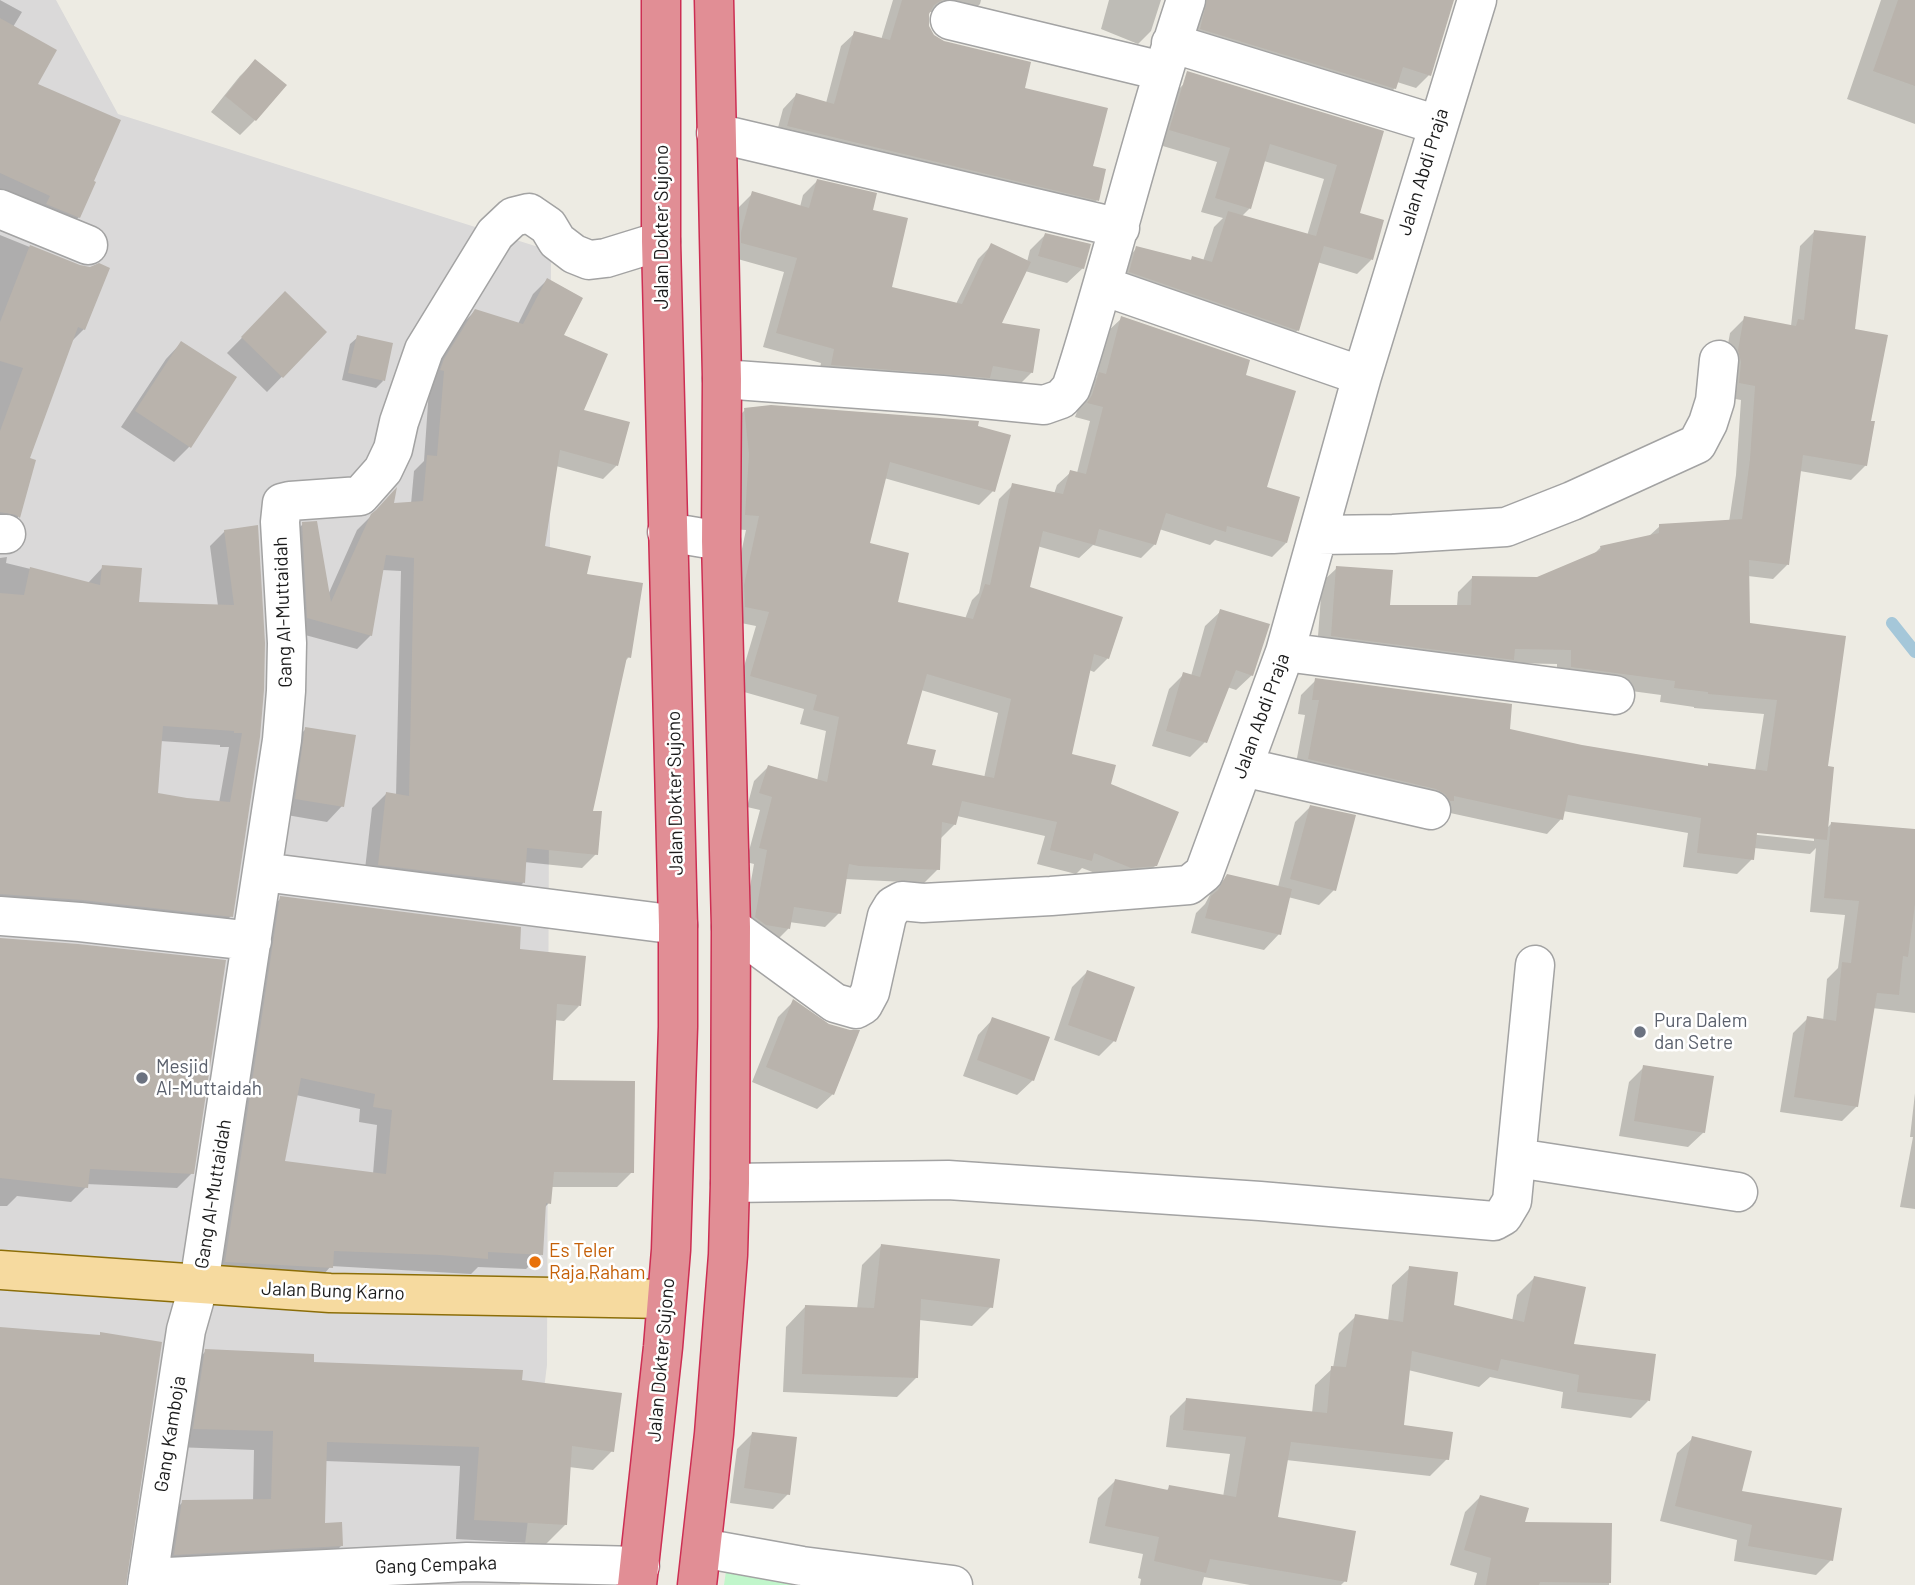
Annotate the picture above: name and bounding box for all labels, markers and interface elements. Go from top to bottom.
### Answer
street label: Jalan Abdi Praja [1393,106,1453,238]
street label: Jalan Dokter Sujono [651,145,673,309]
street label: Gang Al-Muttaidah [269,536,297,688]
street label: Jalan Abdi Praja [1228,650,1294,782]
street label: Jalan Dokter Sujono [662,710,688,876]
place label: Pura Dalem dan Setre [1654,1010,1747,1054]
marker: Pura Dalem dan Setre [1632,1024,1648,1040]
place label: Mesjid Al-Muttaidah [156,1056,262,1100]
marker: Mesjid Al-Muttaidah [134,1070,150,1086]
street label: Gang Al-Muttaidah [190,1117,236,1271]
place label: Es Teler Raja Raham [549,1240,646,1284]
marker: Es Teler Raja Raham [527,1254,543,1270]
street label: Jalan Bung Karno [261,1277,405,1305]
street label: Jalan Dokter Sujono [642,1277,680,1443]
street label: Gang Kamboja [150,1374,190,1494]
street label: Gang Cempaka [375,1551,497,1579]

